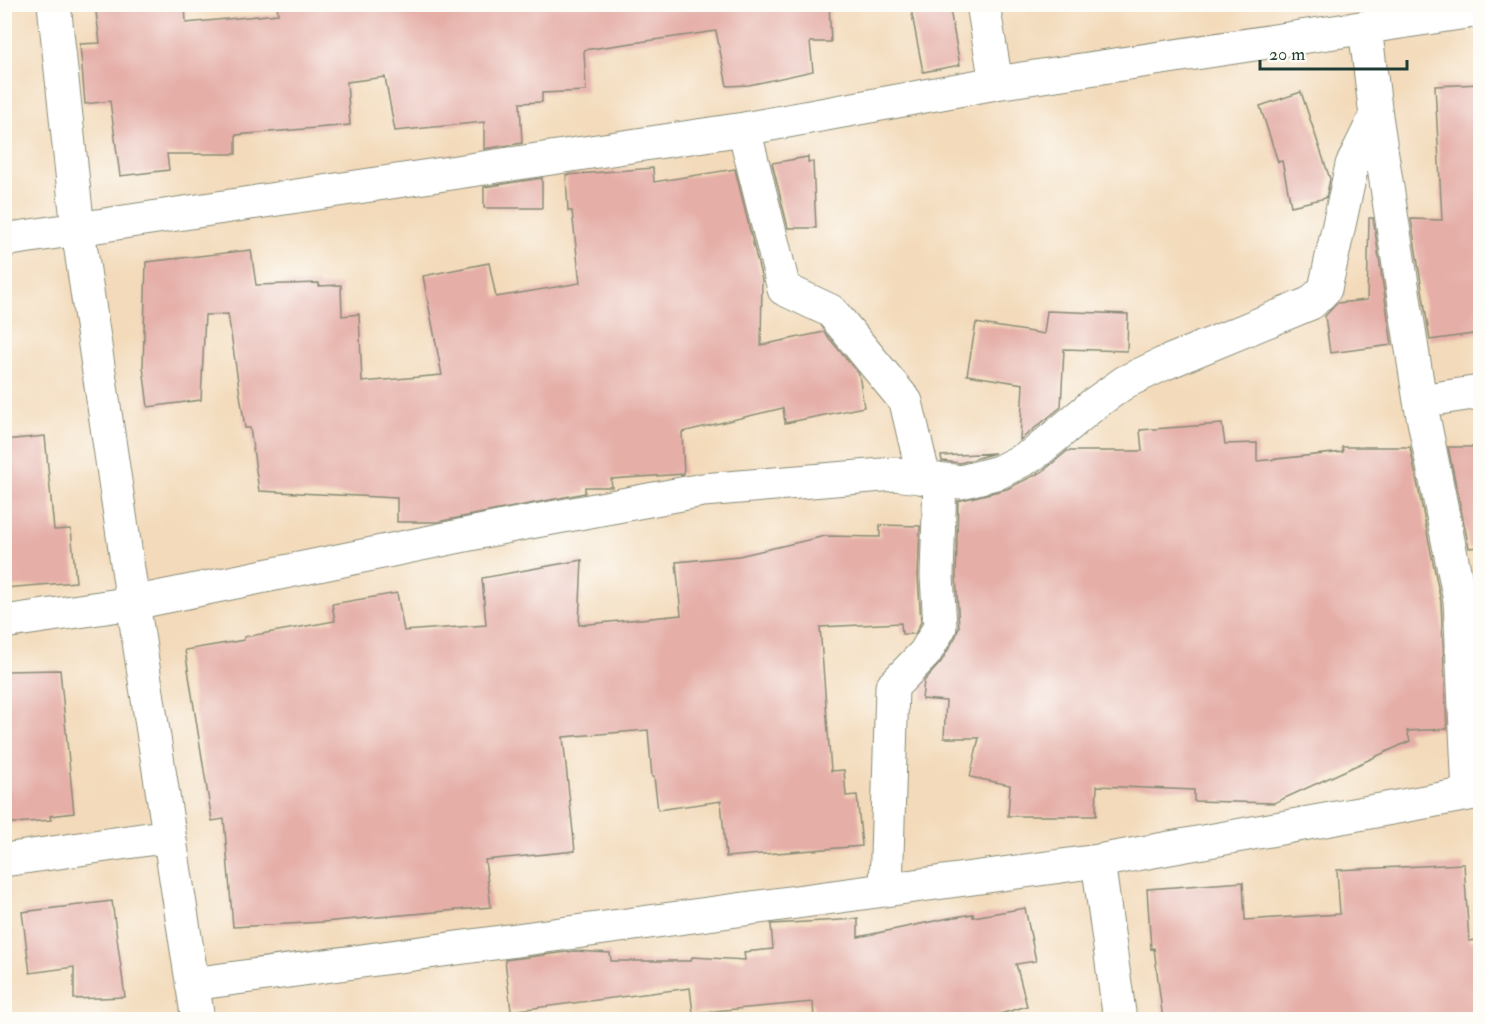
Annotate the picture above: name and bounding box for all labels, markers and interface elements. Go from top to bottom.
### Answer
scale bar [1260,33,1407,71]
text: 20 m [1269,43,1305,66]

